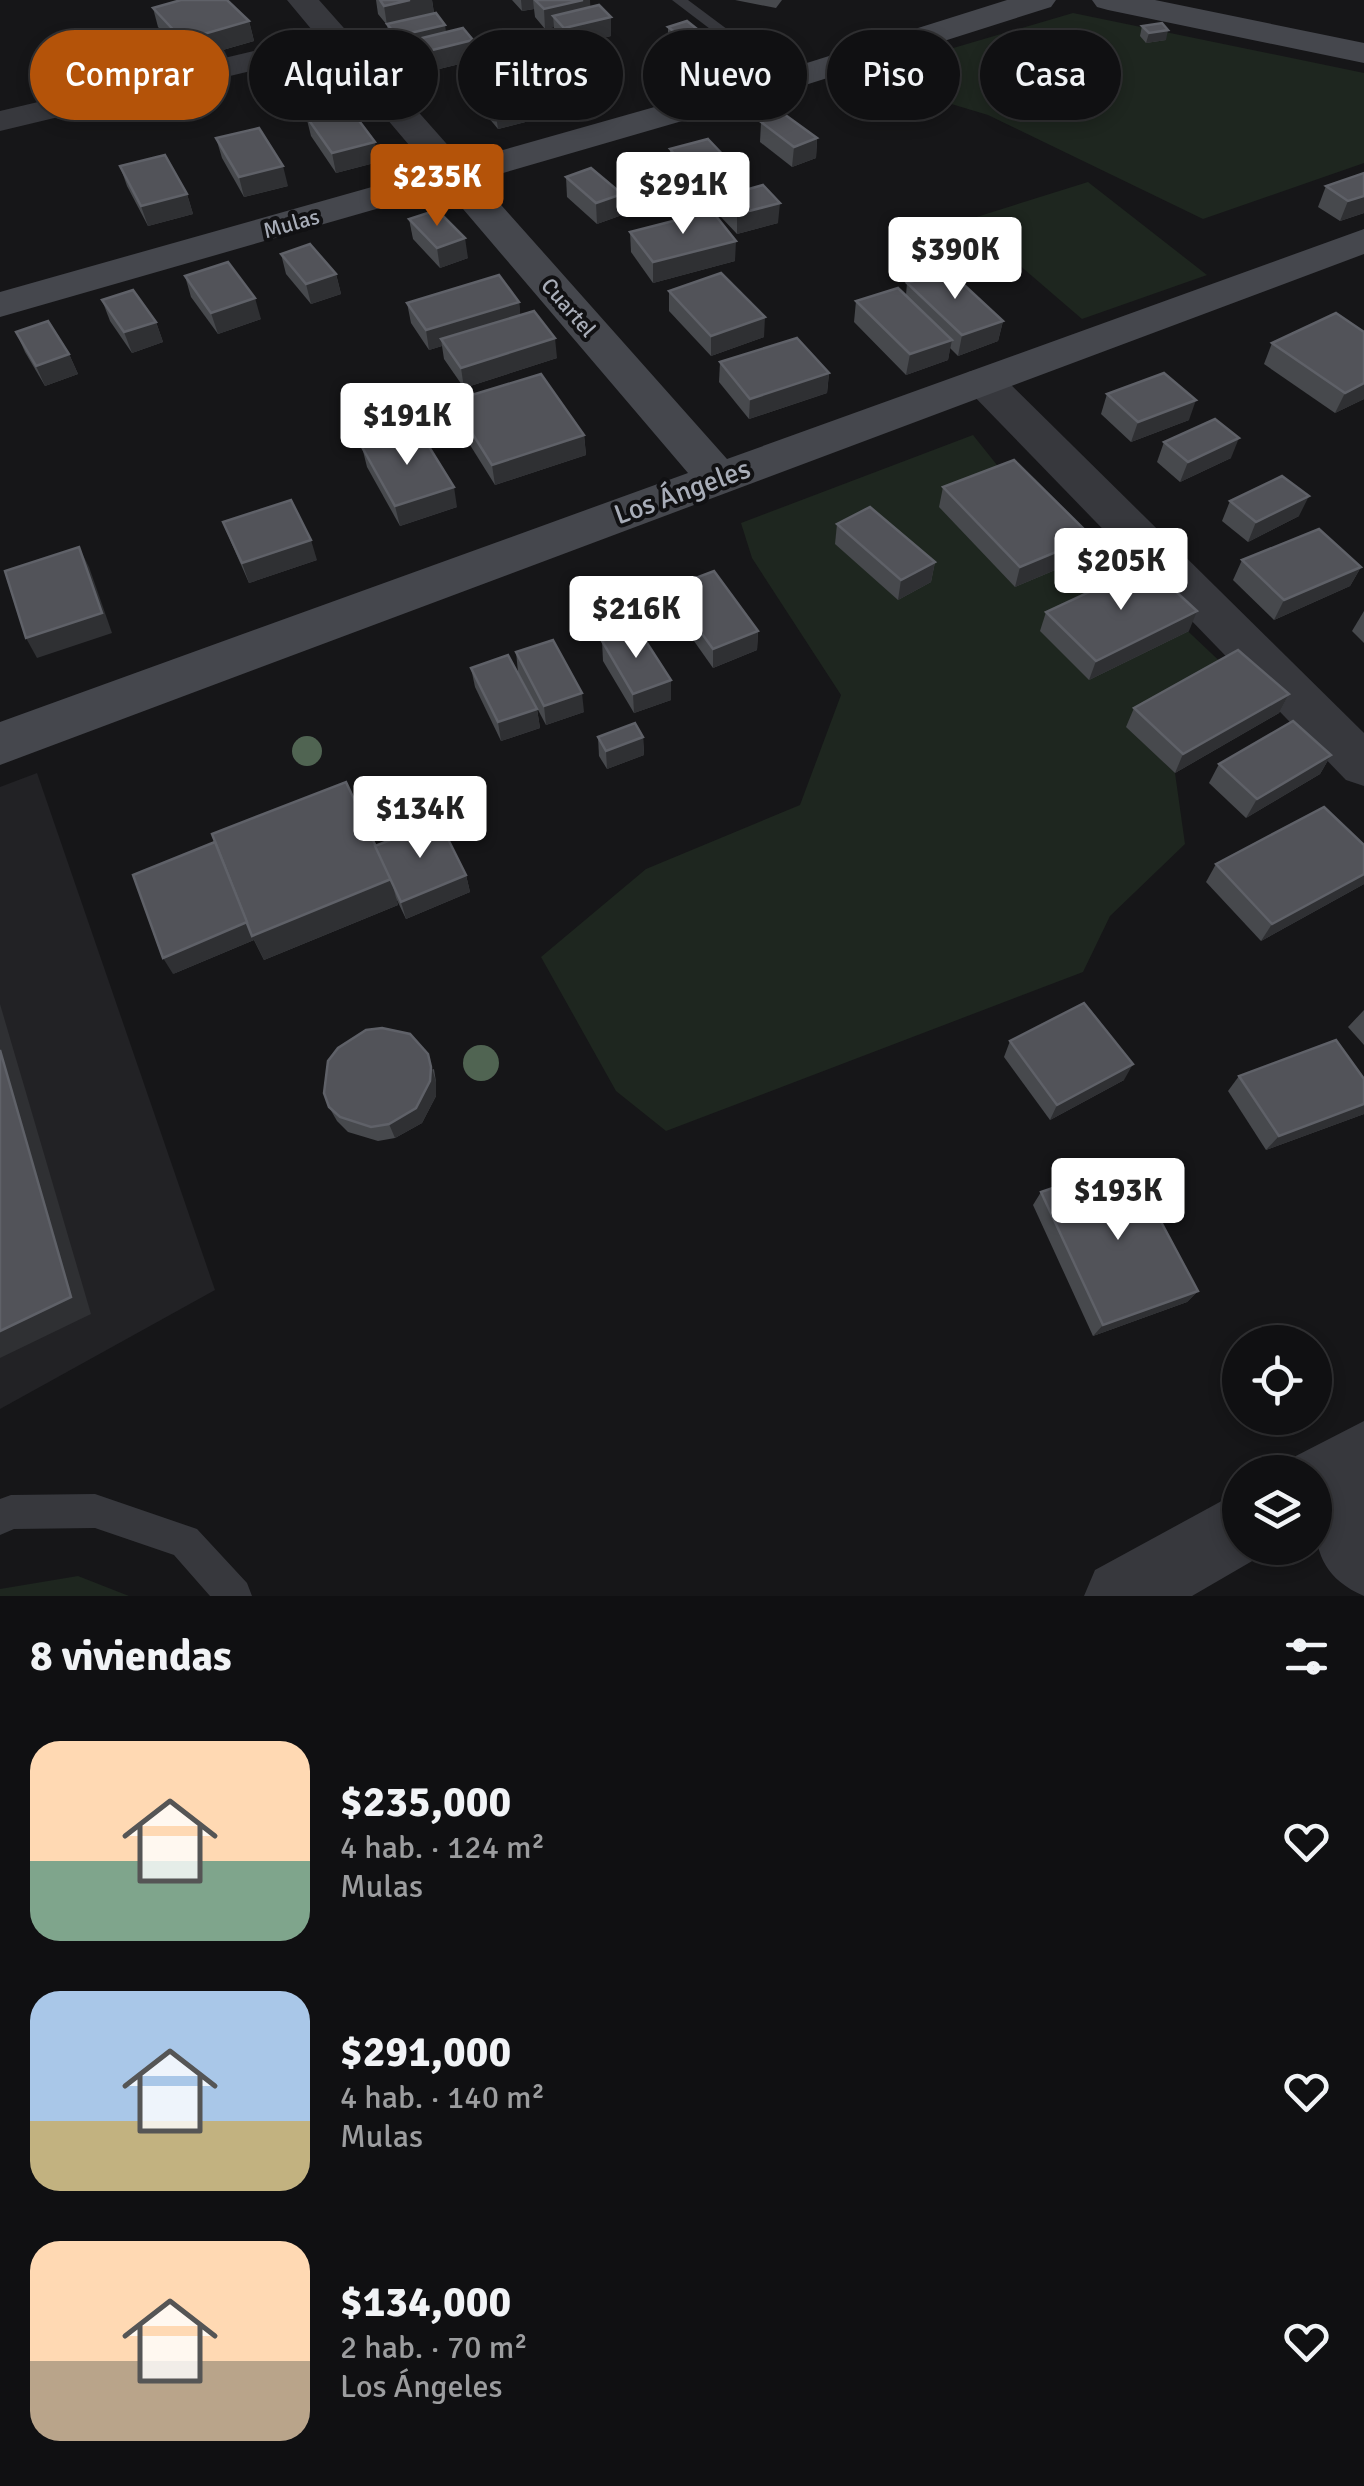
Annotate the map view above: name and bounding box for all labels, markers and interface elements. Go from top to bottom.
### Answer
chip: Comprar [30,30,229,120]
chip: Alquilar [249,30,438,120]
chip: Filtros [458,30,623,120]
chip: Nuevo [643,30,807,120]
chip: Piso [827,30,960,120]
chip: Casa [980,30,1121,120]
pin: $235K [367,144,507,229]
pin: $291K [613,152,753,237]
text: $235K [393,157,481,196]
text: $291K [639,165,727,204]
street label: Mulas [260,203,322,244]
pin: $390K [885,217,1025,302]
text: $390K [911,230,999,269]
street label: Cuartel [536,272,602,343]
pin: $191K [337,383,477,468]
text: $191K [363,396,451,435]
street label: Los Ángeles [610,452,755,532]
pin: $205K [1051,528,1191,613]
text: $205K [1077,541,1165,580]
pin: $216K [566,576,706,661]
text: $216K [592,589,680,628]
pin: $134K [350,776,490,861]
text: $134K [376,789,464,828]
pin: $193K [1048,1158,1188,1243]
text: $193K [1074,1171,1162,1210]
map controls [1222,1325,1332,1565]
button: locate [1222,1325,1332,1435]
button: layers [1222,1455,1332,1565]
icon: filters [1279,1629,1334,1684]
text: 8 viviendas [30,1631,232,1682]
text: $235,000 [340,1777,511,1828]
icon: home [110,1781,230,1901]
icon: heart [1279,1814,1334,1869]
text: 4 hab. · 124 m² [340,1828,545,1867]
text: Mulas [340,1867,423,1906]
text: $291,000 [340,2027,511,2078]
icon: home [110,2031,230,2151]
icon: heart [1279,2064,1334,2119]
text: 4 hab. · 140 m² [340,2078,545,2117]
text: Mulas [340,2117,423,2156]
text: $134,000 [340,2277,511,2328]
icon: home [110,2281,230,2401]
icon: heart [1279,2314,1334,2369]
text: 2 hab. · 70 m² [340,2328,528,2367]
text: Los Ángeles [340,2367,503,2406]

